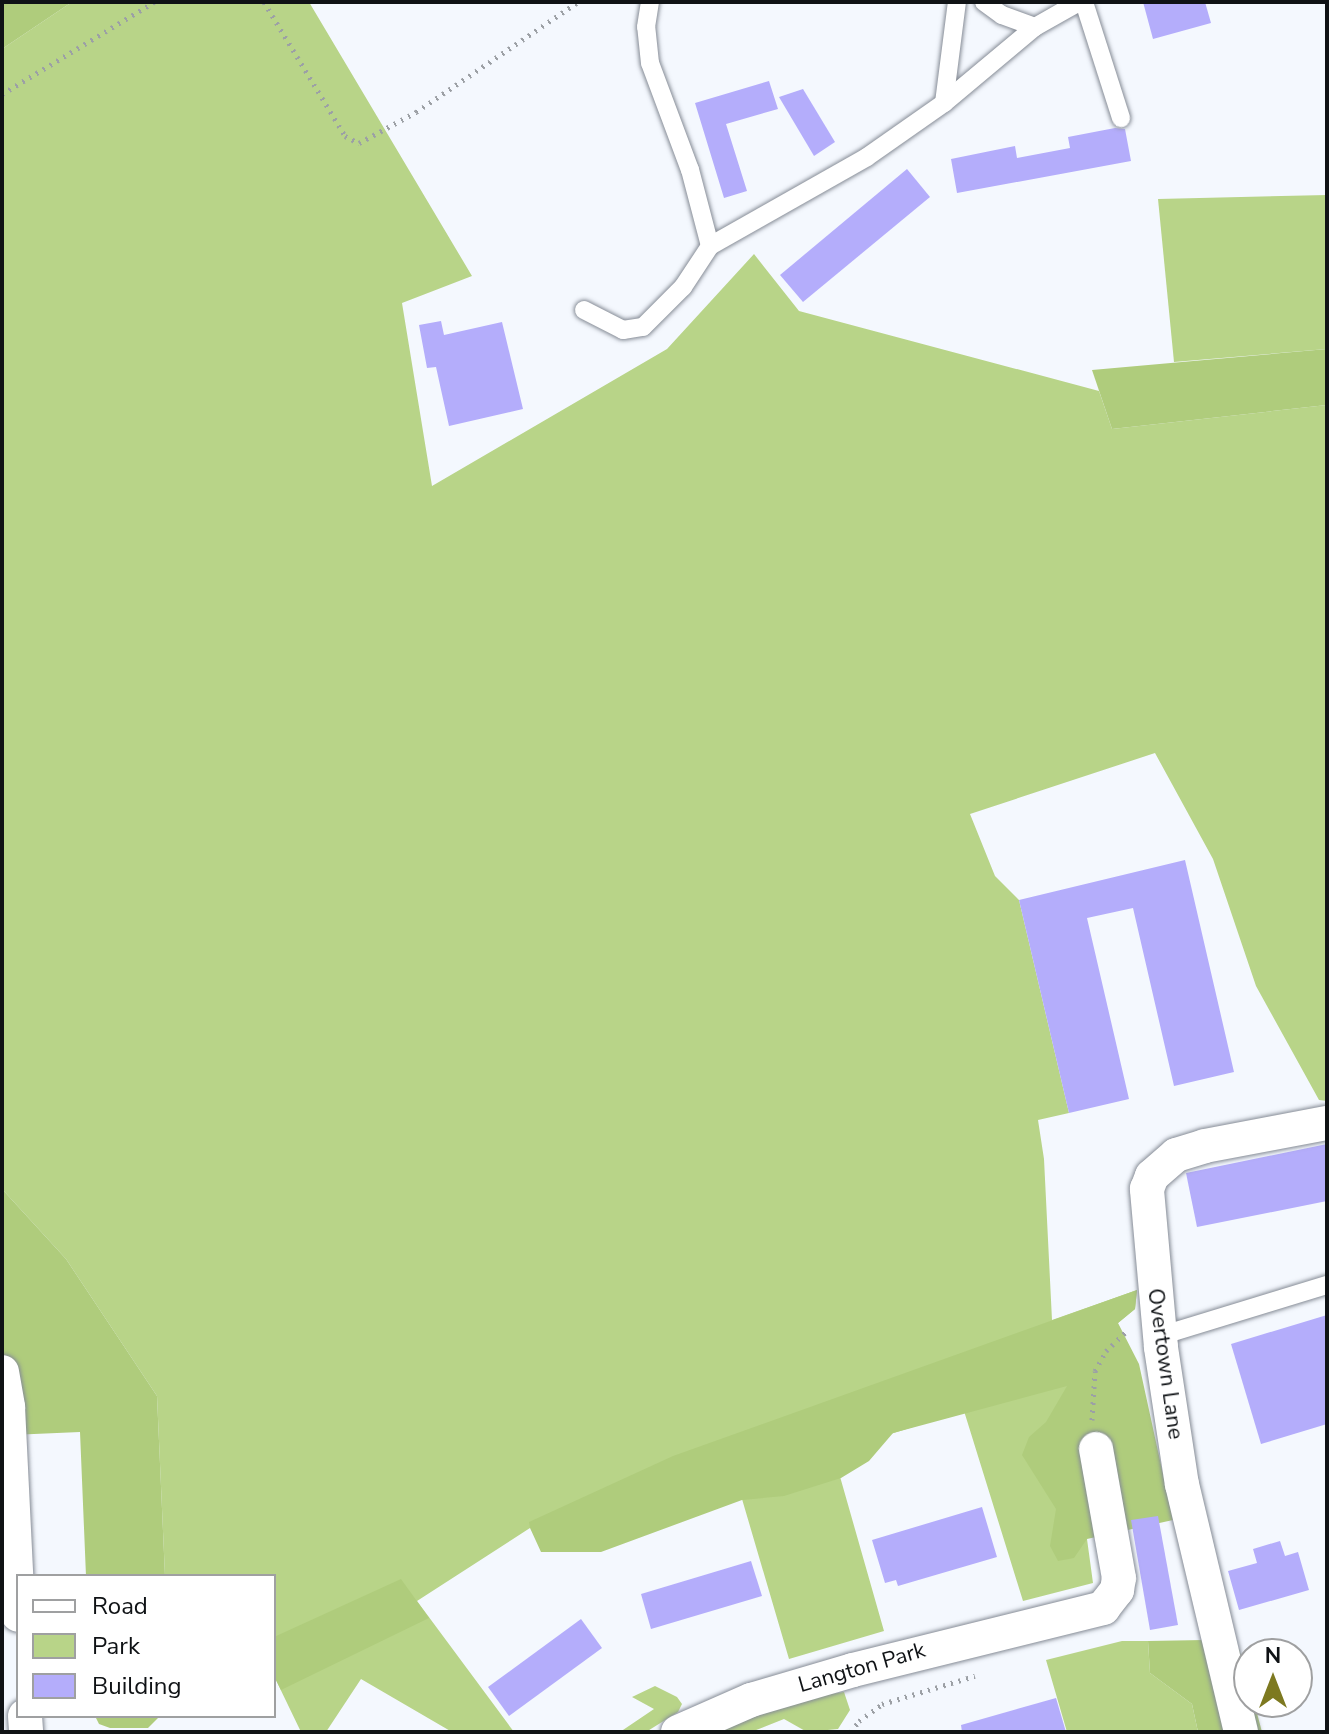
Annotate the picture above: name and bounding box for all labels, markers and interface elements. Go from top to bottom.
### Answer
street label: Overtown Lane [1141,1287,1189,1441]
legend [16,1574,276,1718]
text: Road [92,1590,148,1622]
text: Park [92,1630,140,1662]
street label: Langton Park [795,1637,929,1699]
north arrow [1233,1638,1313,1718]
text: N [1265,1641,1281,1671]
text: Building [92,1670,182,1702]

